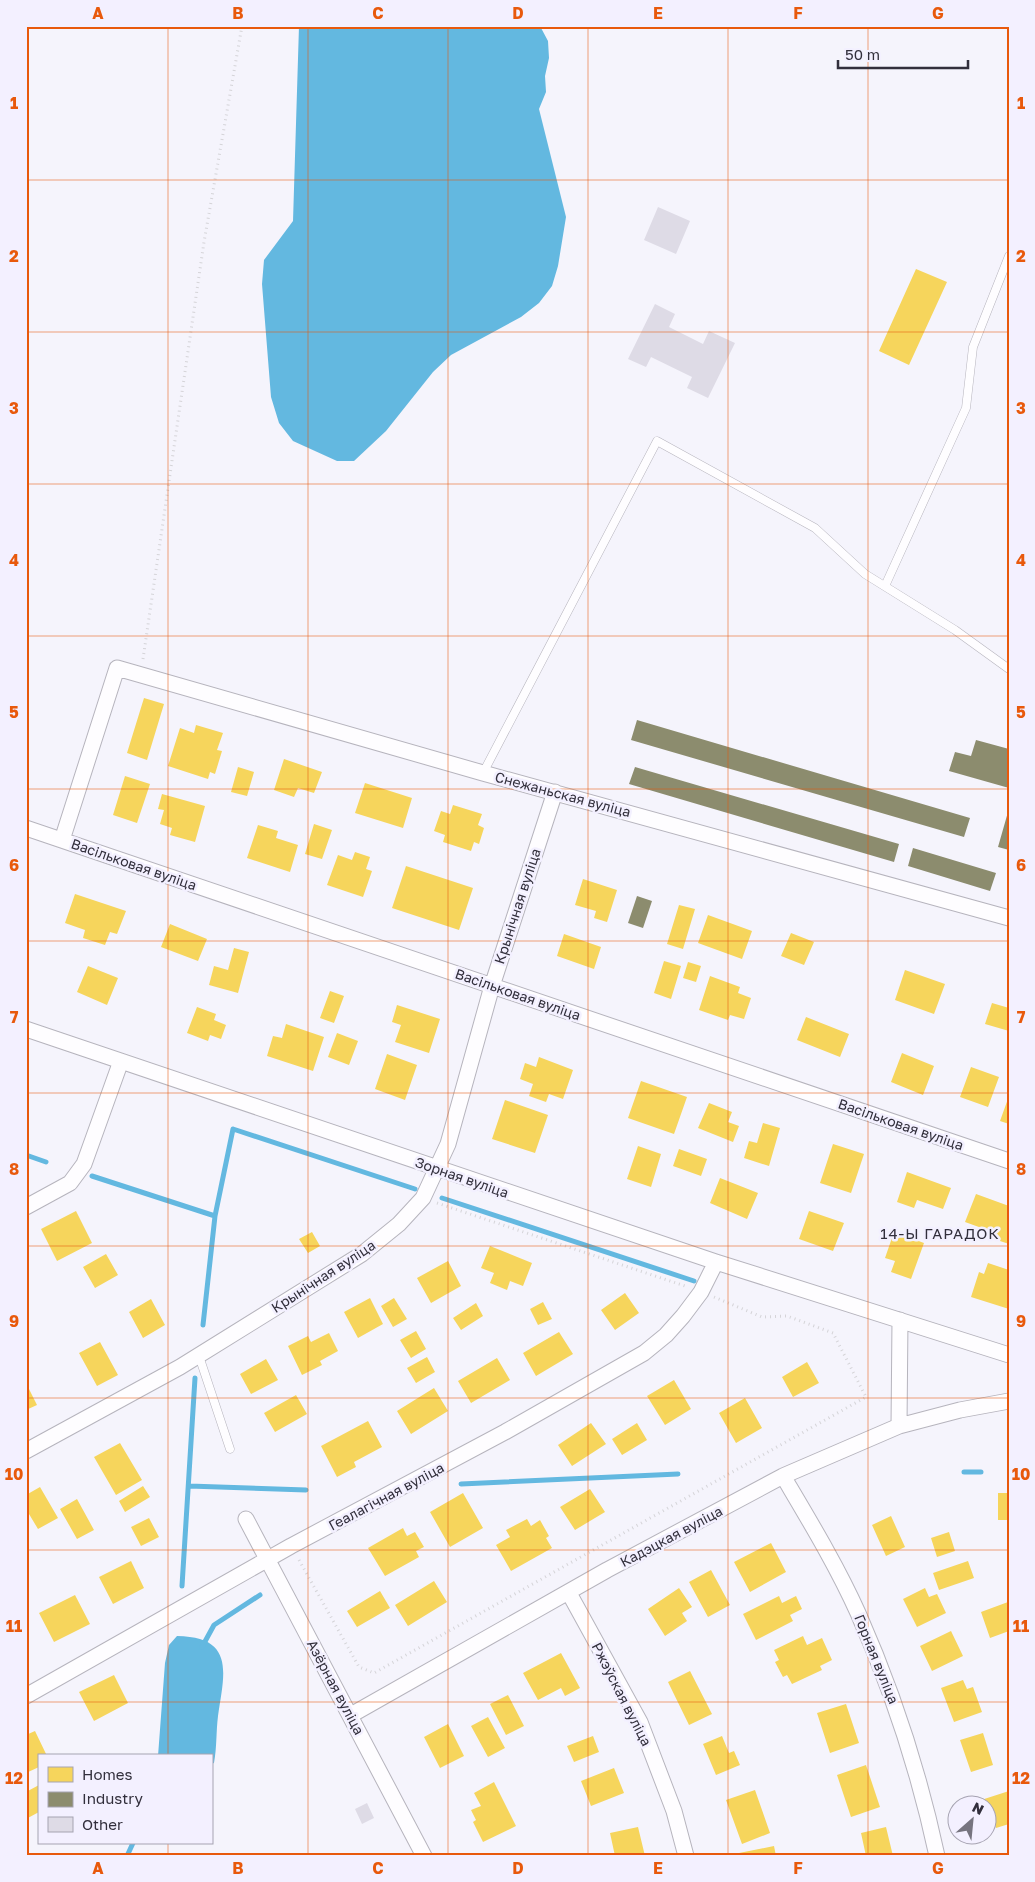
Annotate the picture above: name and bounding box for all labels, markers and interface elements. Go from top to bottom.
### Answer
text: A [92,3,104,23]
text: B [232,3,244,23]
text: C [372,3,384,23]
text: D [512,3,524,23]
text: E [653,3,663,23]
text: F [793,3,803,23]
text: G [932,3,944,23]
scale bar [838,38,968,70]
text: 50 m [845,45,880,63]
text: 1 [10,93,18,113]
text: 1 [1017,93,1025,113]
text: 2 [9,246,19,266]
text: 2 [1016,246,1026,266]
text: 3 [9,398,19,418]
text: 3 [1016,398,1026,418]
text: 4 [9,550,19,570]
text: 4 [1016,550,1026,570]
text: 5 [9,702,19,722]
text: 5 [1016,702,1026,722]
street label: Снежаньская вуліца [493,768,633,820]
street label: Васільковая вуліца [69,835,199,893]
street label: Крынічная вуліца [490,846,544,966]
text: 6 [9,855,19,875]
text: 6 [1016,855,1026,875]
street label: Васільковая вуліца [453,965,583,1023]
text: 7 [10,1007,19,1027]
text: 7 [1017,1007,1026,1027]
street label: Васільковая вуліца [836,1095,966,1153]
street label: Зорная вуліца [413,1153,511,1201]
text: 8 [9,1159,19,1179]
text: 8 [1016,1159,1026,1179]
district label: 14-Ы ГАРАДОК [880,1224,1000,1242]
street label: Крынічная вуліца [268,1236,378,1316]
text: 9 [9,1311,19,1331]
text: 9 [1016,1311,1026,1331]
street label: Геалагічная вуліца [325,1458,447,1534]
text: 10 [5,1464,23,1484]
text: 10 [1012,1464,1030,1484]
street label: Кадэцкая вуліца [617,1502,725,1570]
street label: Горная вуліца [851,1612,903,1706]
text: 11 [6,1616,22,1636]
text: 11 [1013,1616,1029,1636]
street label: Азёрная вуліца [304,1637,368,1737]
street label: Ржэўская вуліца [589,1639,655,1749]
legend [38,1754,212,1844]
text: Homes [82,1765,132,1783]
text: 12 [5,1768,23,1788]
text: 12 [1012,1768,1030,1788]
text: Industry [82,1789,143,1807]
north arrow [948,1794,998,1844]
text: N [970,1798,987,1818]
text: Other [82,1815,123,1833]
text: A [92,1858,104,1878]
text: B [232,1858,244,1878]
text: C [372,1858,384,1878]
text: D [512,1858,524,1878]
text: E [653,1858,663,1878]
text: F [793,1858,803,1878]
text: G [932,1858,944,1878]

